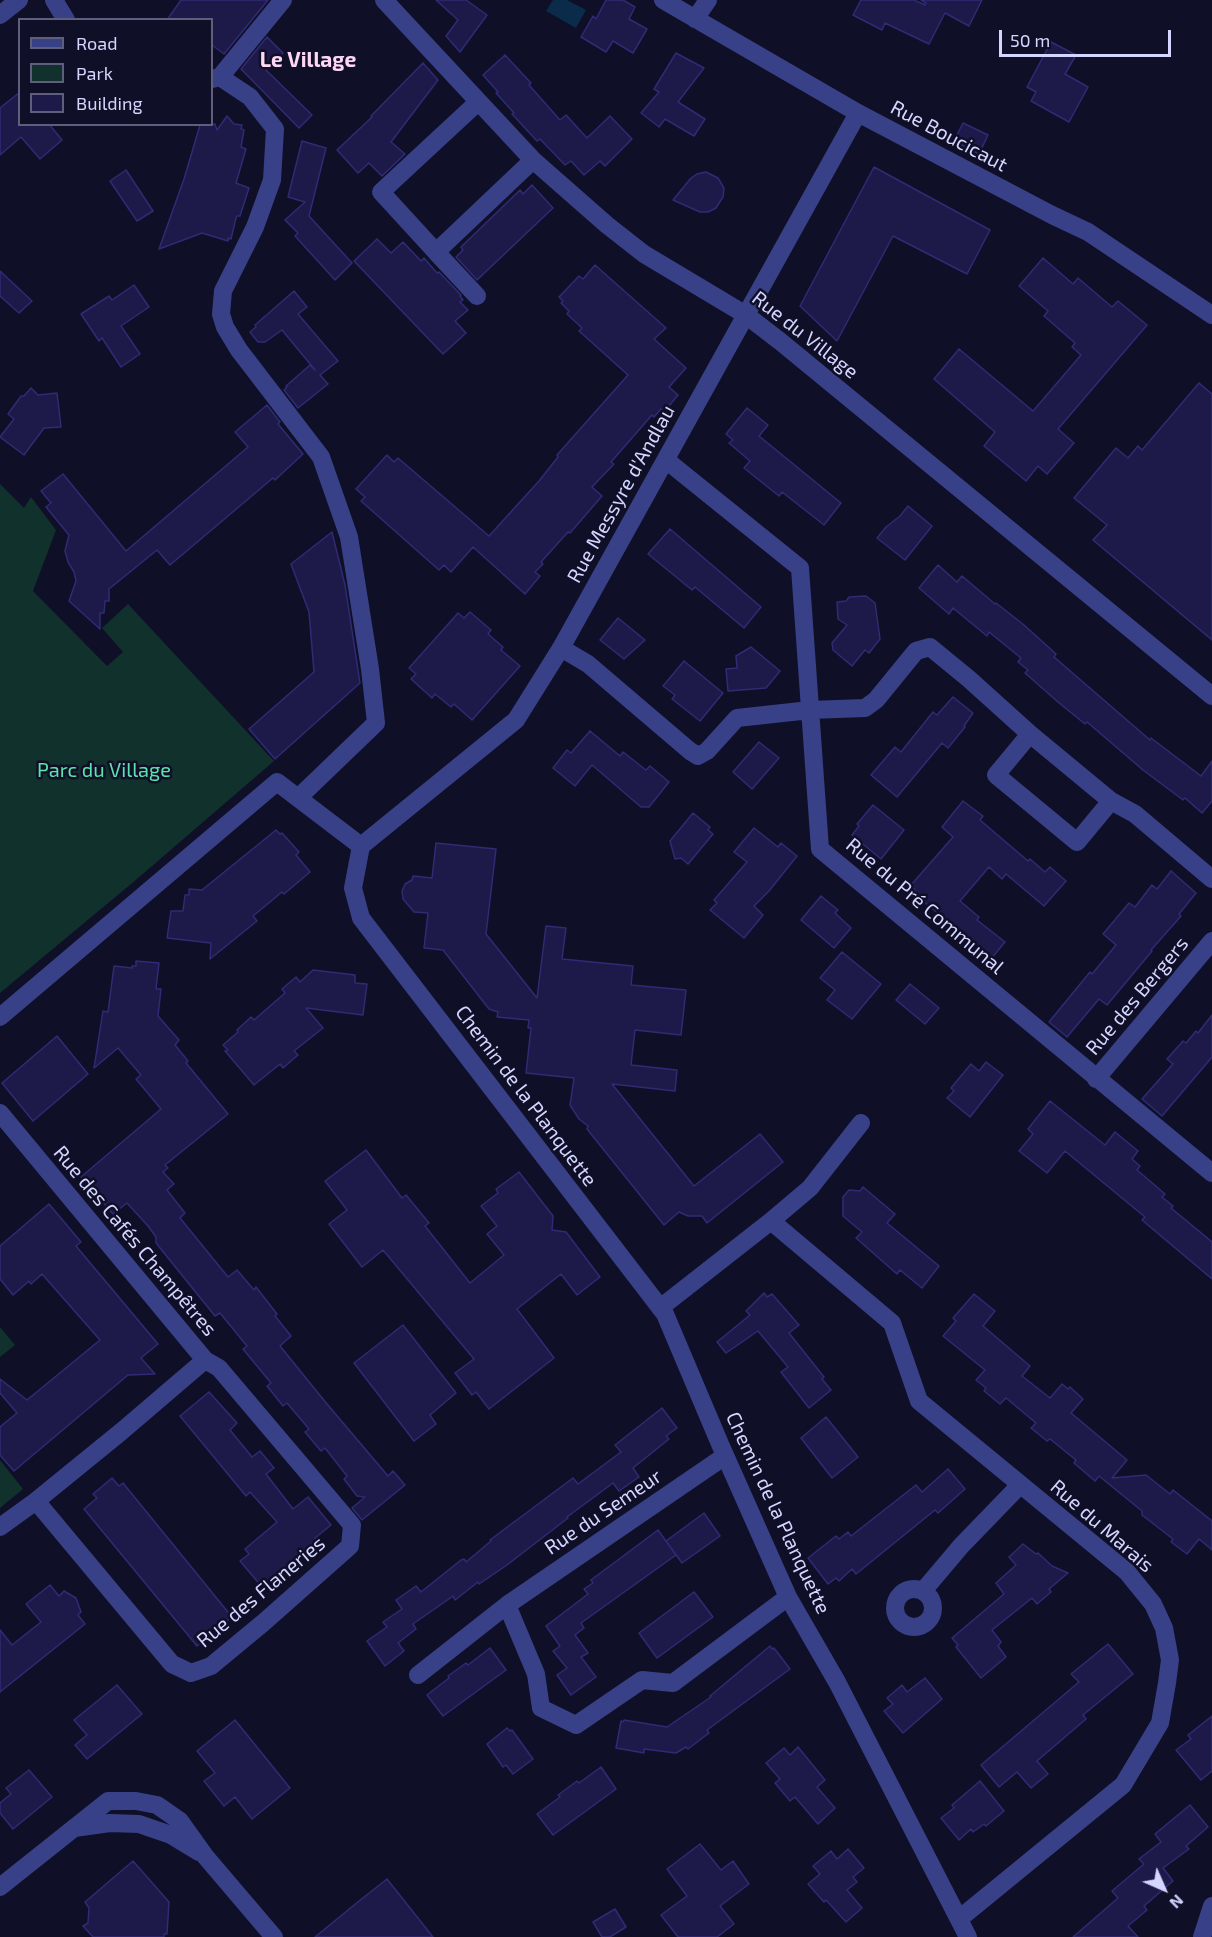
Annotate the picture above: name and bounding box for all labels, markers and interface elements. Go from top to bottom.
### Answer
legend [18,18,213,126]
scale bar [1002,18,1174,56]
text: 50 m [1010,29,1050,51]
text: Road [76,32,117,54]
district label: Le Village [260,47,356,73]
text: Park [76,62,113,84]
text: Building [76,92,143,114]
street label: Rue Boucicaut [887,95,1011,177]
street label: Rue du Village [747,286,863,384]
street label: Rue Messyre d'Andlau [562,401,680,587]
park label: Parc du Village [37,758,171,782]
street label: Rue du Pré Communal [841,833,1009,979]
street label: Rue des Bergers [1081,932,1193,1060]
street label: Chemin de la Planquette [450,1001,602,1191]
street label: Rue des Cafés Champêtres [48,1141,222,1341]
street label: Chemin de la Planquette [721,1408,835,1618]
street label: Rue du Semeur [540,1464,666,1560]
street label: Rue du Marais [1045,1475,1159,1577]
street label: Rue des Flaneries [192,1531,330,1653]
north arrow [1134,1859,1194,1919]
text: N [1166,1891,1188,1913]

